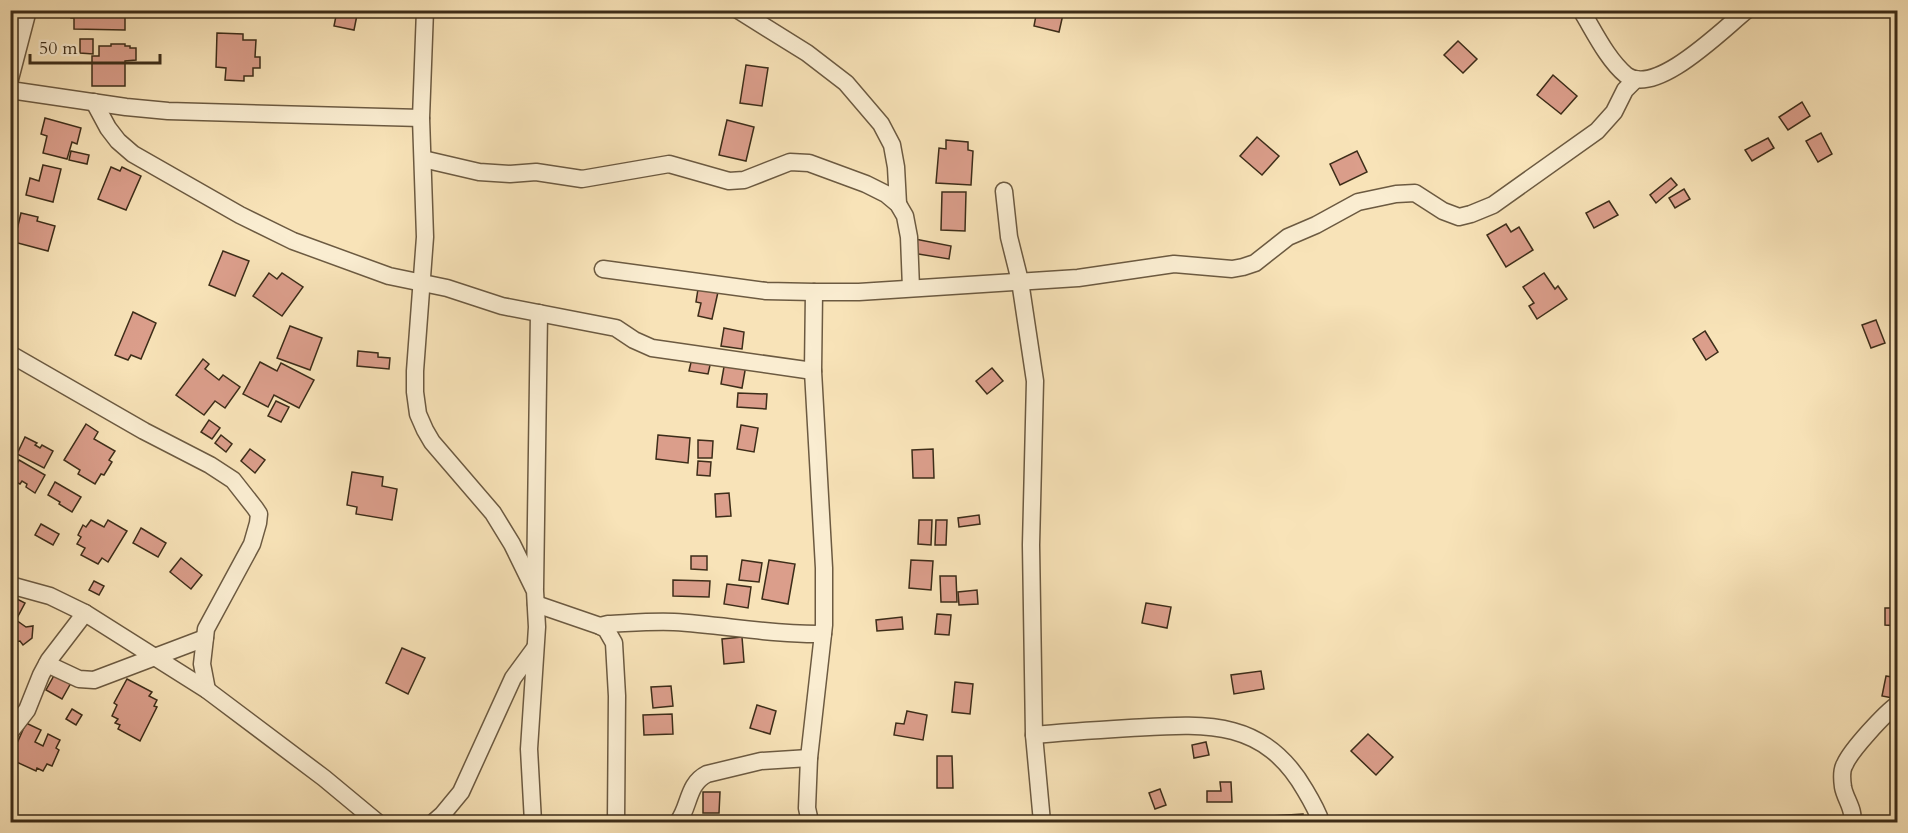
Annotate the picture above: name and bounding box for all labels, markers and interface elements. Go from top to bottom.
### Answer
scale bar [30,27,160,65]
text: 50 m [39,36,78,61]

